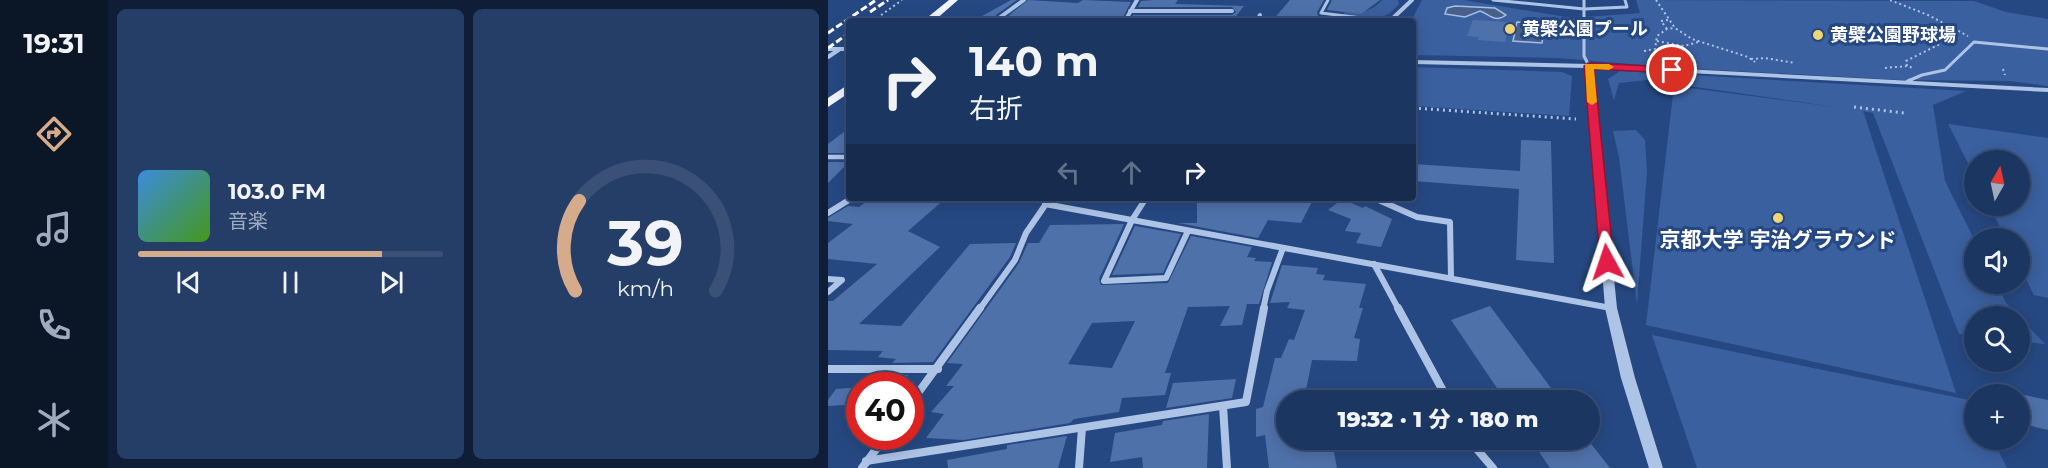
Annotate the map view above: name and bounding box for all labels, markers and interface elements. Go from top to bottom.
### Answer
place label: 黄檗公園プール [1522,18,1648,40]
marker: 黄檗公園プール [1503,22,1517,36]
place label: 黄檗公園野球場 [1830,24,1956,46]
text: 19:31 [23,27,85,60]
marker: 黄檗公園野球場 [1811,28,1825,42]
text: 140 m [969,35,1099,87]
icon: right [870,42,948,120]
pin [1646,44,1697,95]
icon: arrive [1655,53,1688,86]
text: 右折 [969,92,1023,125]
icon: directions [33,113,75,155]
north arrow [1964,150,2030,216]
map controls [1964,150,2030,450]
icon: left [1052,156,1085,189]
icon: ahead [1115,156,1148,189]
icon: right [1178,156,1211,189]
text: 103.0 FM [228,178,326,205]
text: 39 [606,205,684,281]
icon: music [33,208,75,250]
text: 音楽 [228,209,268,233]
marker: 京都大学 宇治グラウンド [1771,211,1785,225]
place label: 京都大学 宇治グラウンド [1660,227,1896,252]
button: sound [1964,228,2030,294]
position arrow [1575,230,1639,294]
icon: previous [172,266,205,299]
icon: pause [274,266,307,299]
icon: next [375,266,408,299]
text: km/h [617,275,674,301]
icon: phone [33,304,75,346]
button: search [1964,306,2030,372]
speed limit sign: 40 [846,372,924,450]
button: + [1964,384,2030,450]
icon: climate [33,399,75,441]
text: 19:32 · 1 分 · 180 m [1338,406,1538,433]

